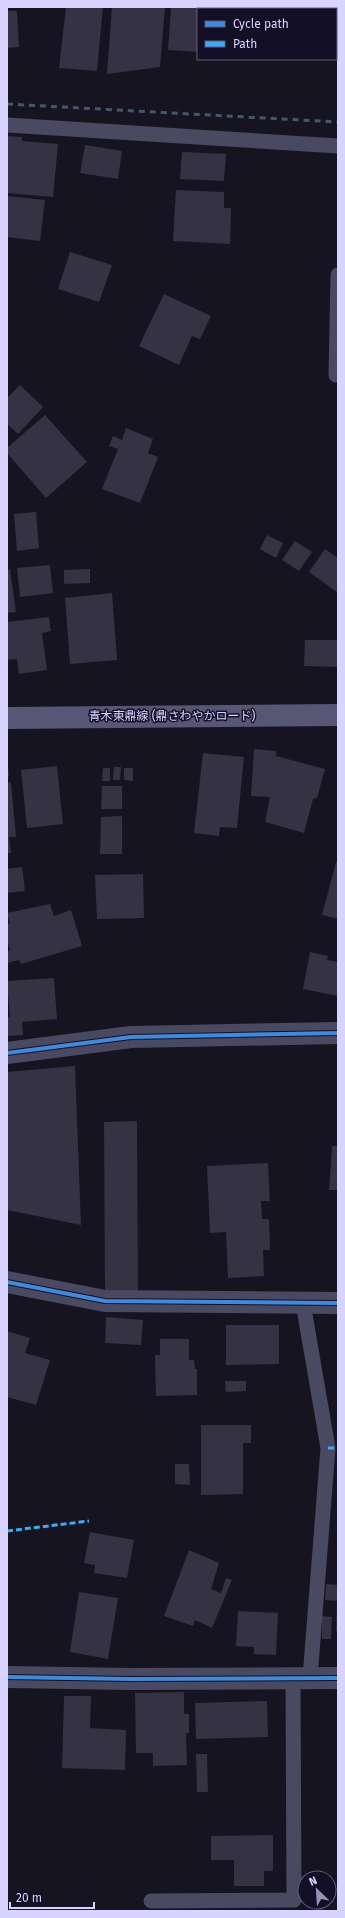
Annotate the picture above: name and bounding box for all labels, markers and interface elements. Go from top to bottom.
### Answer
legend [197,8,337,60]
text: Cycle path [233,17,289,31]
text: Path [233,37,257,51]
street label: 青木東鼎線 (鼎さわやかロード) [89,709,256,723]
north arrow [297,1870,337,1910]
text: N [307,1874,319,1889]
scale bar [10,1884,94,1910]
text: 20 m [16,1891,42,1905]

